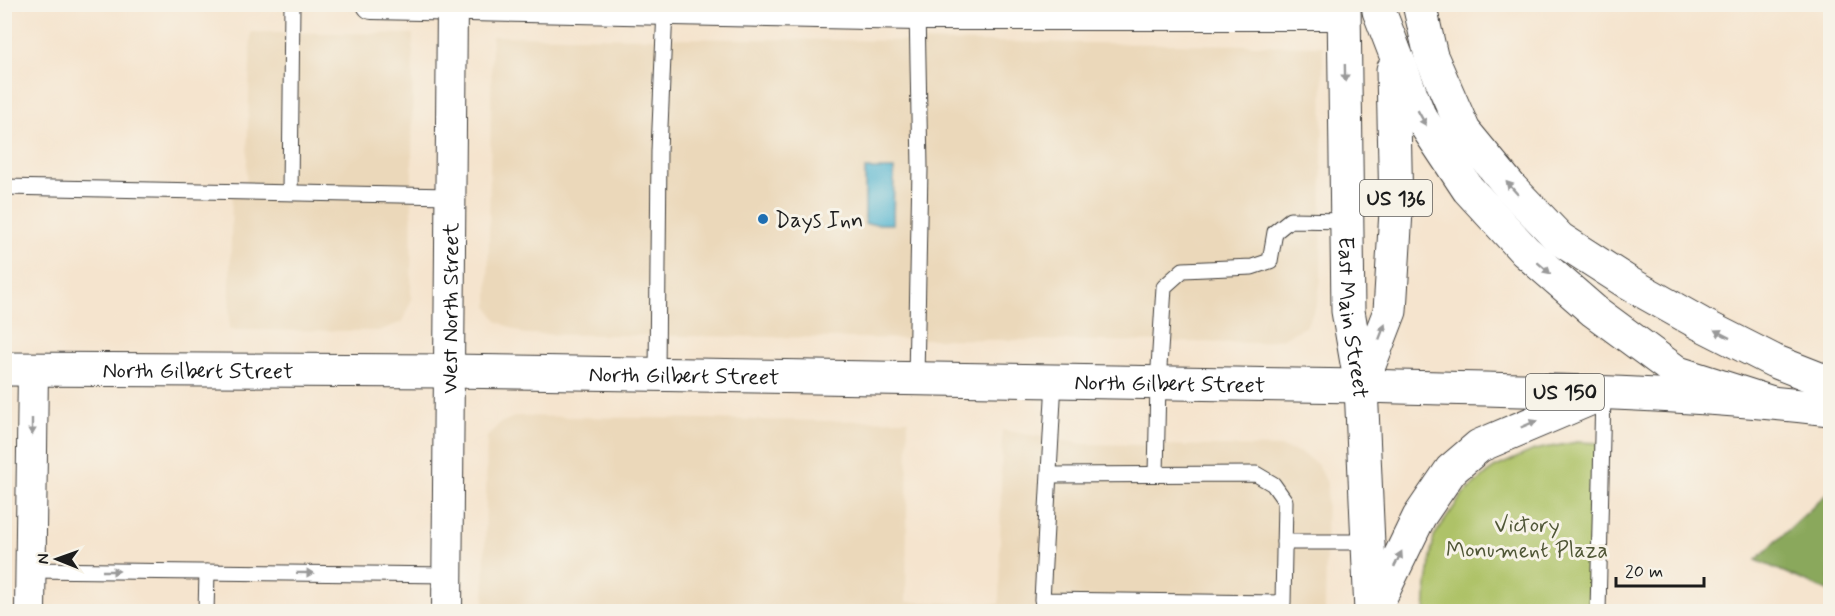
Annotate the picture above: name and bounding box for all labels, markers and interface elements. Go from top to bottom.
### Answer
one-way arrow [1340,64,1349,83]
one-way arrow [1417,109,1427,126]
road number: US 136 [1360,180,1432,216]
one-way arrow [1505,181,1519,196]
place label: Days Inn [775,207,863,235]
marker: Days Inn [756,212,770,226]
street label: West North Street [437,222,466,394]
street label: East Main Street [1331,236,1374,399]
one-way arrow [1536,261,1551,274]
one-way arrow [1378,323,1387,341]
one-way arrow [1713,330,1731,340]
street label: North Gilbert Street [103,357,293,386]
street label: North Gilbert Street [588,361,780,392]
street label: North Gilbert Street [1074,369,1265,400]
road number: US 150 [1526,374,1604,410]
one-way arrow [27,418,37,437]
one-way arrow [1520,419,1538,429]
park label: Victory Monument Plaza [1446,512,1608,565]
north arrow [27,529,87,589]
one-way arrow [1394,550,1403,567]
scale bar [1616,550,1704,588]
text: N [33,553,54,564]
text: 20 m [1625,560,1663,584]
one-way arrow [101,566,120,576]
one-way arrow [296,568,315,578]

